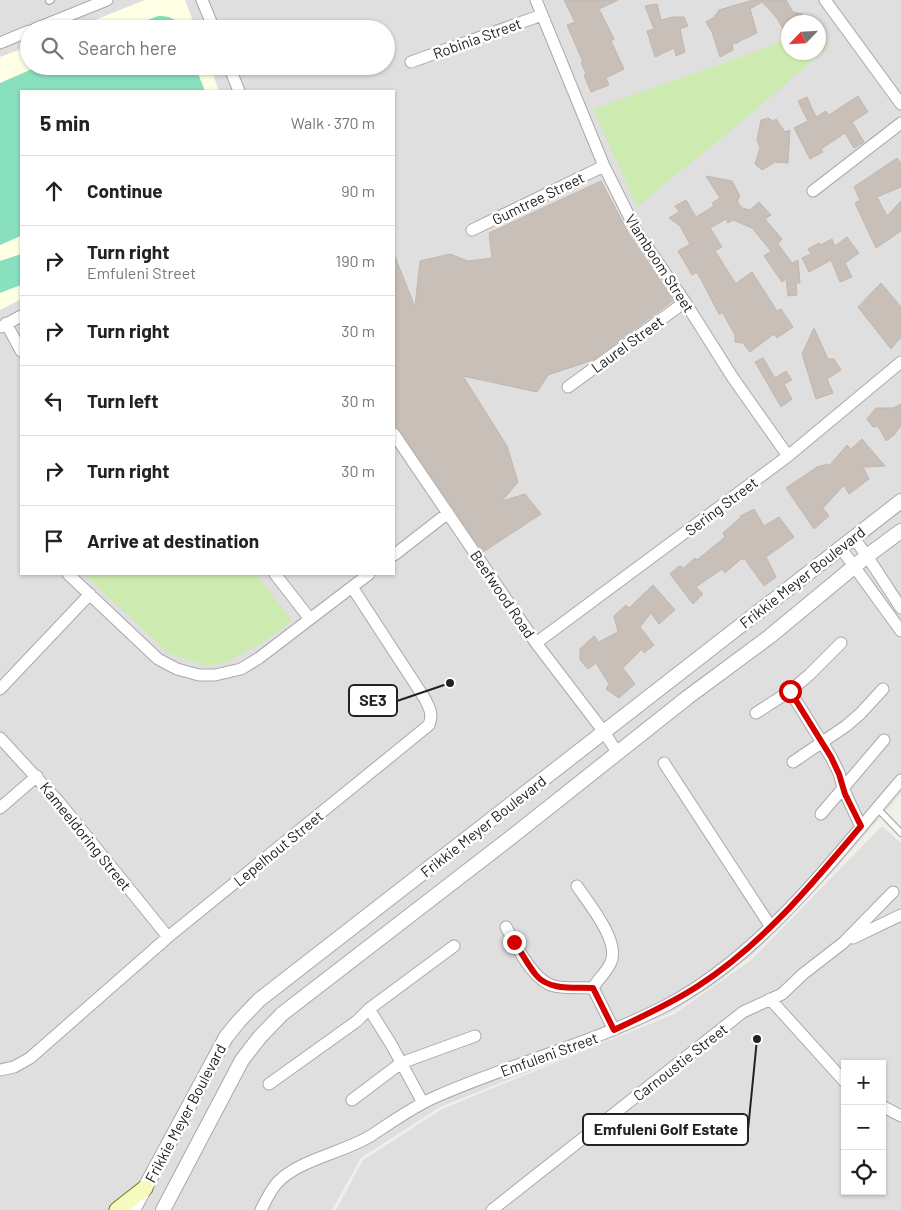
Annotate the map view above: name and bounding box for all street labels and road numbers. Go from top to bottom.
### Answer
street label: Robinia Street [430,14,524,62]
street label: Gumtree Street [489,168,587,228]
street label: Vlamboom Street [622,211,698,315]
street label: Laurel Street [587,312,667,376]
street label: Sering Street [681,473,761,539]
street label: Frikkie Meyer Boulevard [736,522,868,632]
street label: Beefwood Road [467,547,539,641]
street label: Frikkie Meyer Boulevard [417,771,549,881]
street label: Kameeldoring Street [37,778,135,894]
street label: Lepelhout Street [230,806,326,890]
street label: Carnoustie Street [629,1020,731,1104]
street label: Emfuleni Street [498,1028,600,1080]
street label: Frikkie Meyer Boulevard [141,1041,229,1185]

